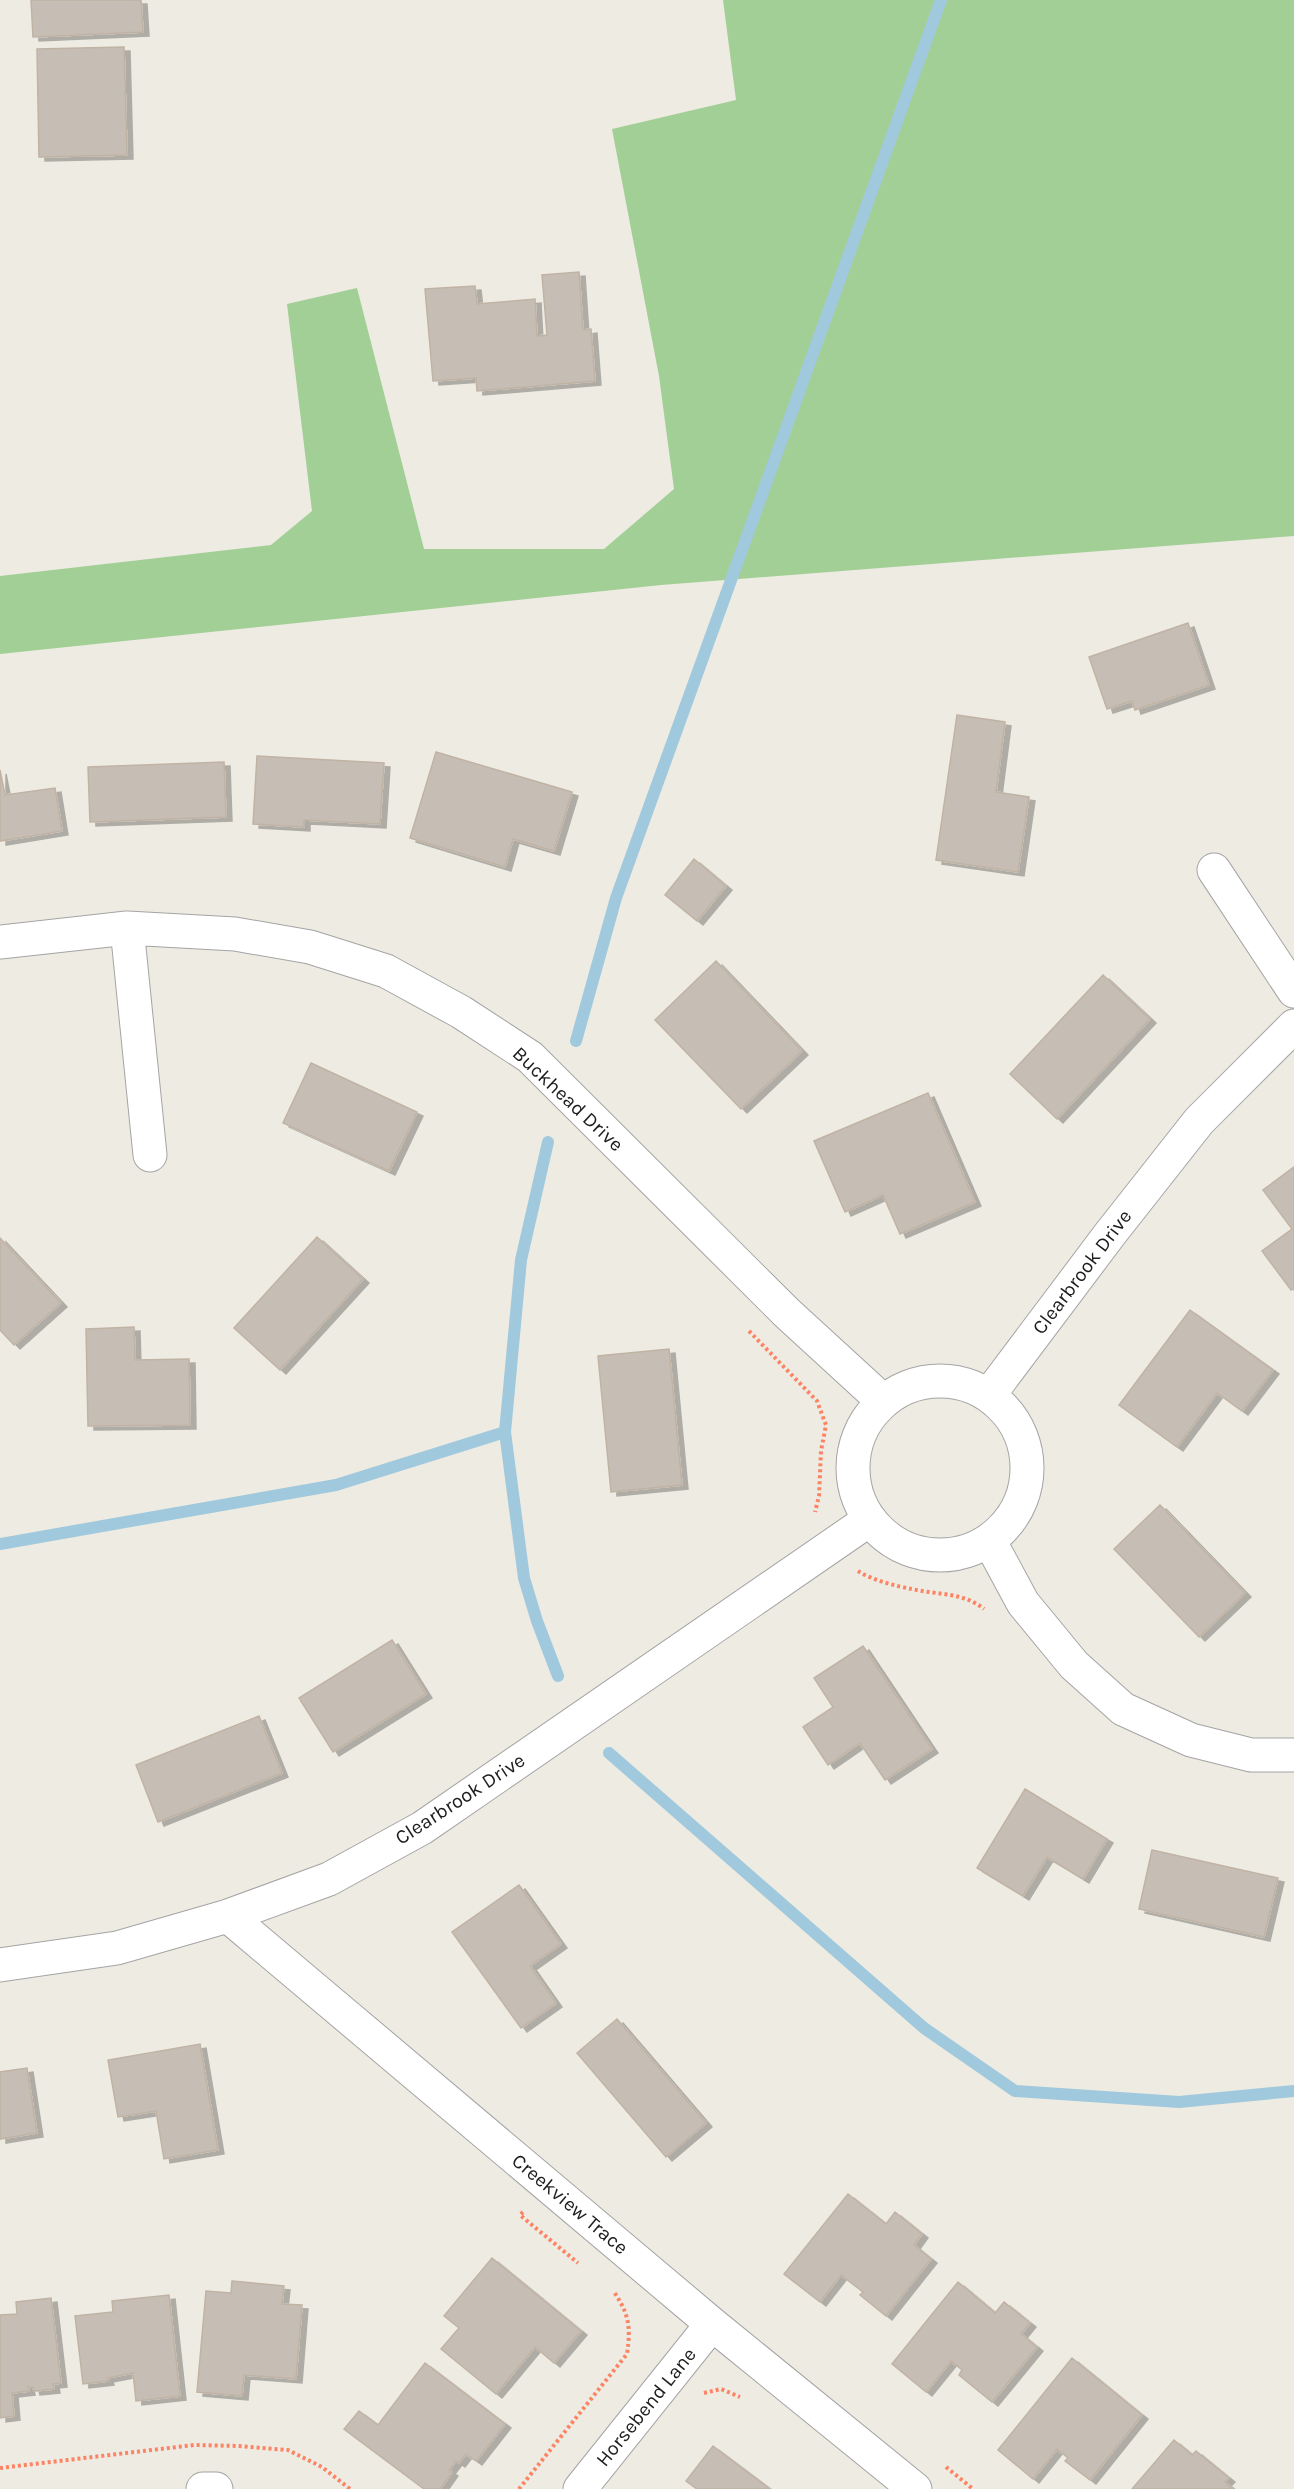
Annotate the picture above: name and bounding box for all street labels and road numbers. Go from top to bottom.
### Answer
street label: Buckhead Drive [508,1042,628,1156]
street label: Clearbrook Drive [1028,1205,1136,1339]
street label: Clearbrook Drive [391,1748,529,1850]
street label: Creekview Trace [507,2149,633,2259]
street label: Horsebend Lane [591,2343,701,2471]

